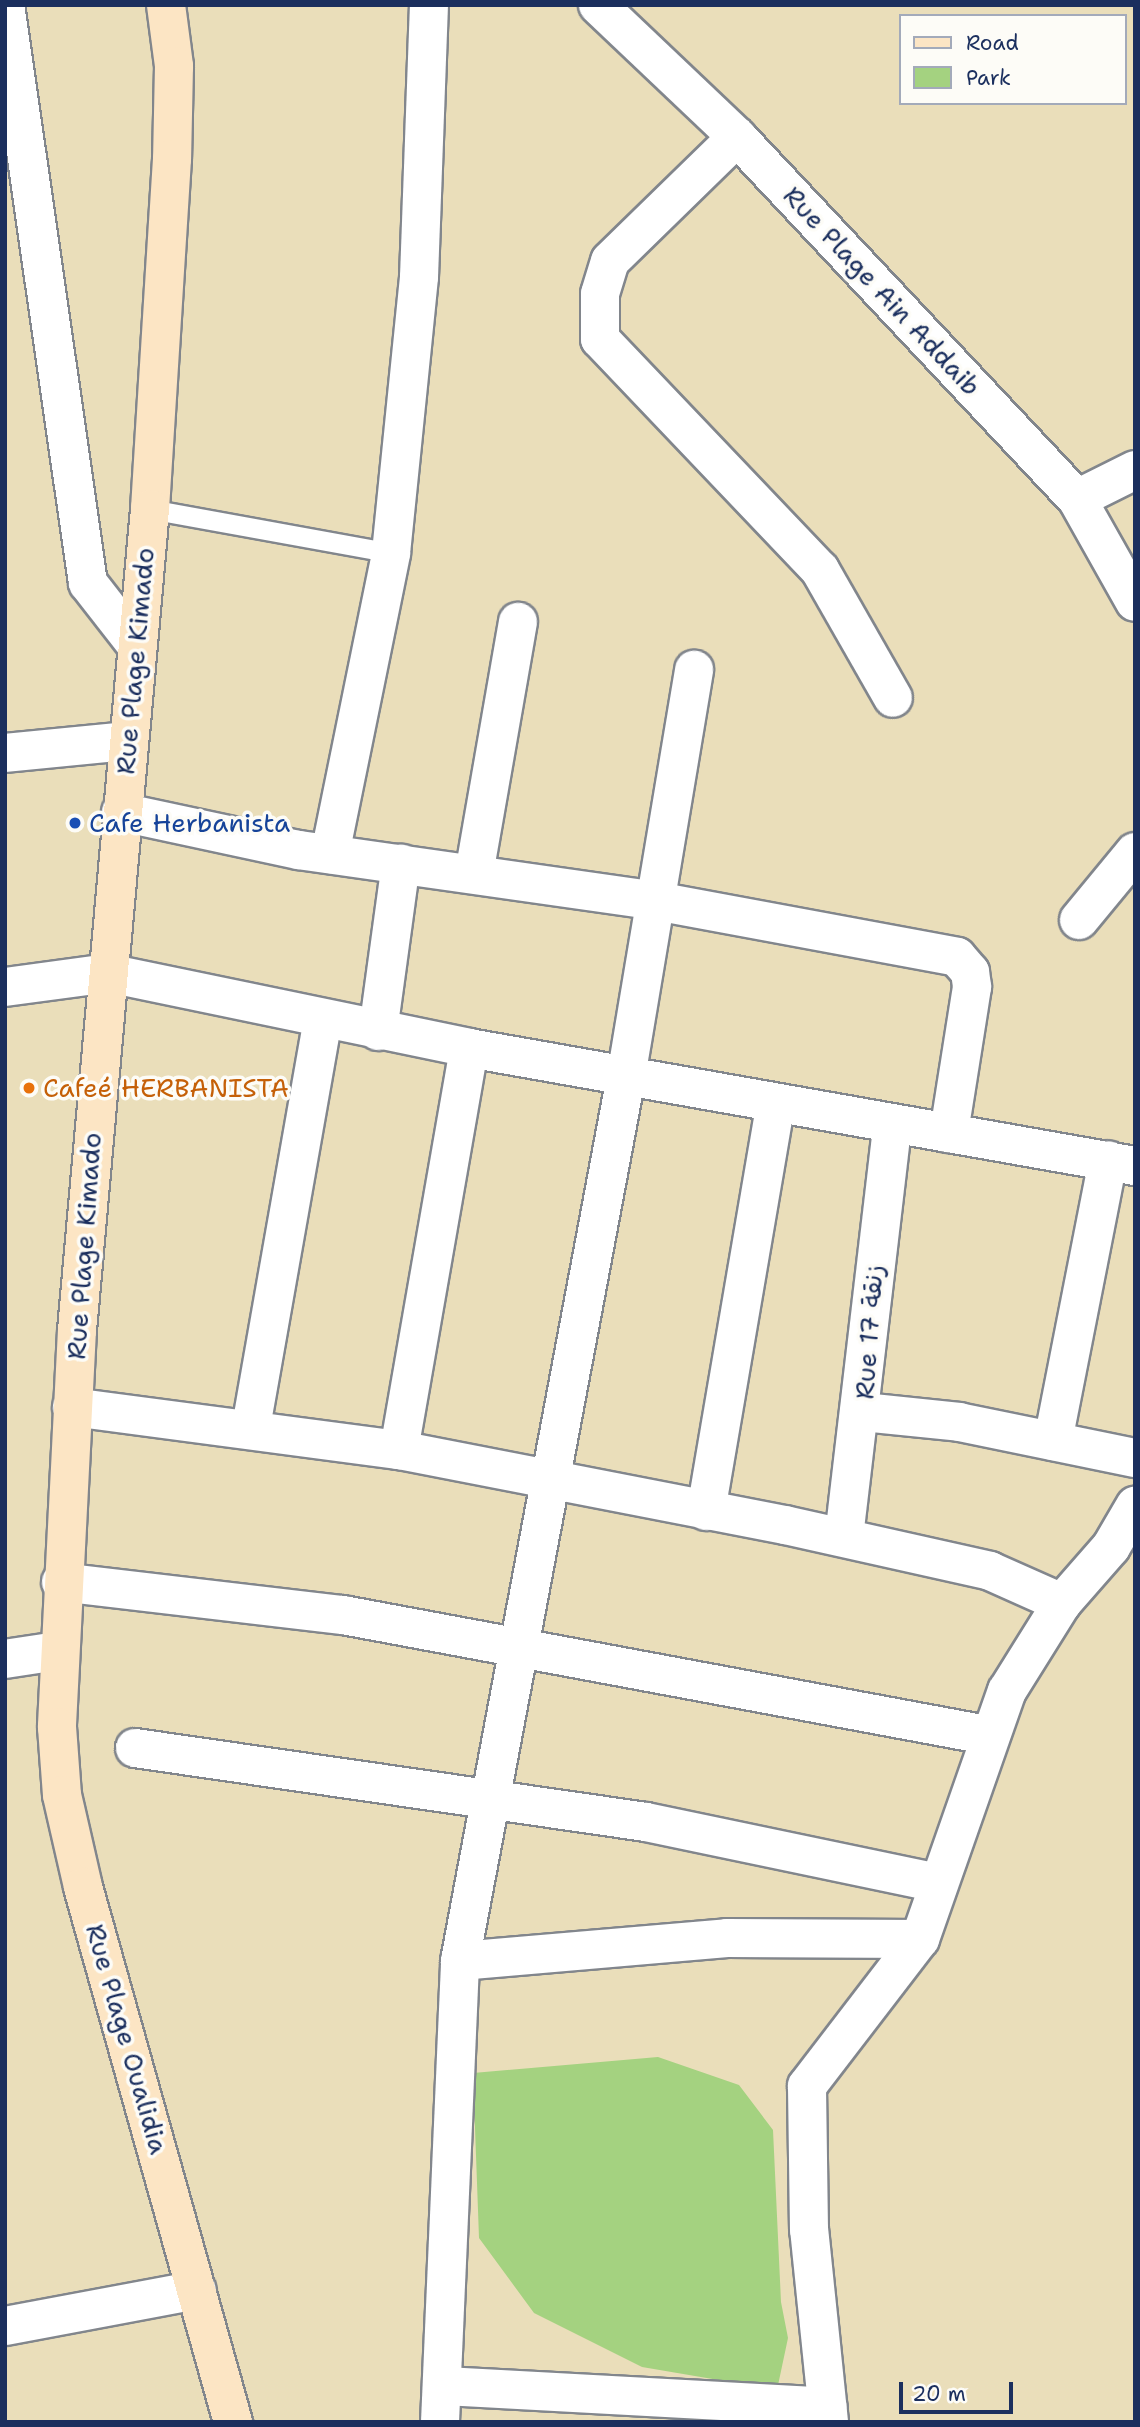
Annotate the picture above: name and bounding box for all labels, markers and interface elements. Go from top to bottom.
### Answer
legend [898,14,1126,105]
text: Road [966,29,1019,57]
text: Park [966,64,1011,92]
street label: Rue Plage Ain Addaib [777,180,987,402]
street label: Rue Plage Kimado [110,546,160,776]
place label: Cafe Herbanista [89,807,290,839]
marker: Cafe Herbanista [67,815,83,831]
place label: Cafeé HERBANISTA [43,1072,289,1104]
marker: Cafeé HERBANISTA [21,1080,37,1096]
street label: Rue Plage Kimado [61,1131,107,1361]
street label: Rue 17 زنقة [849,1264,889,1400]
street label: Rue Plage Oualidia [79,1920,175,2158]
scale bar [902,2368,1016,2412]
text: 20 m [912,2380,966,2408]

